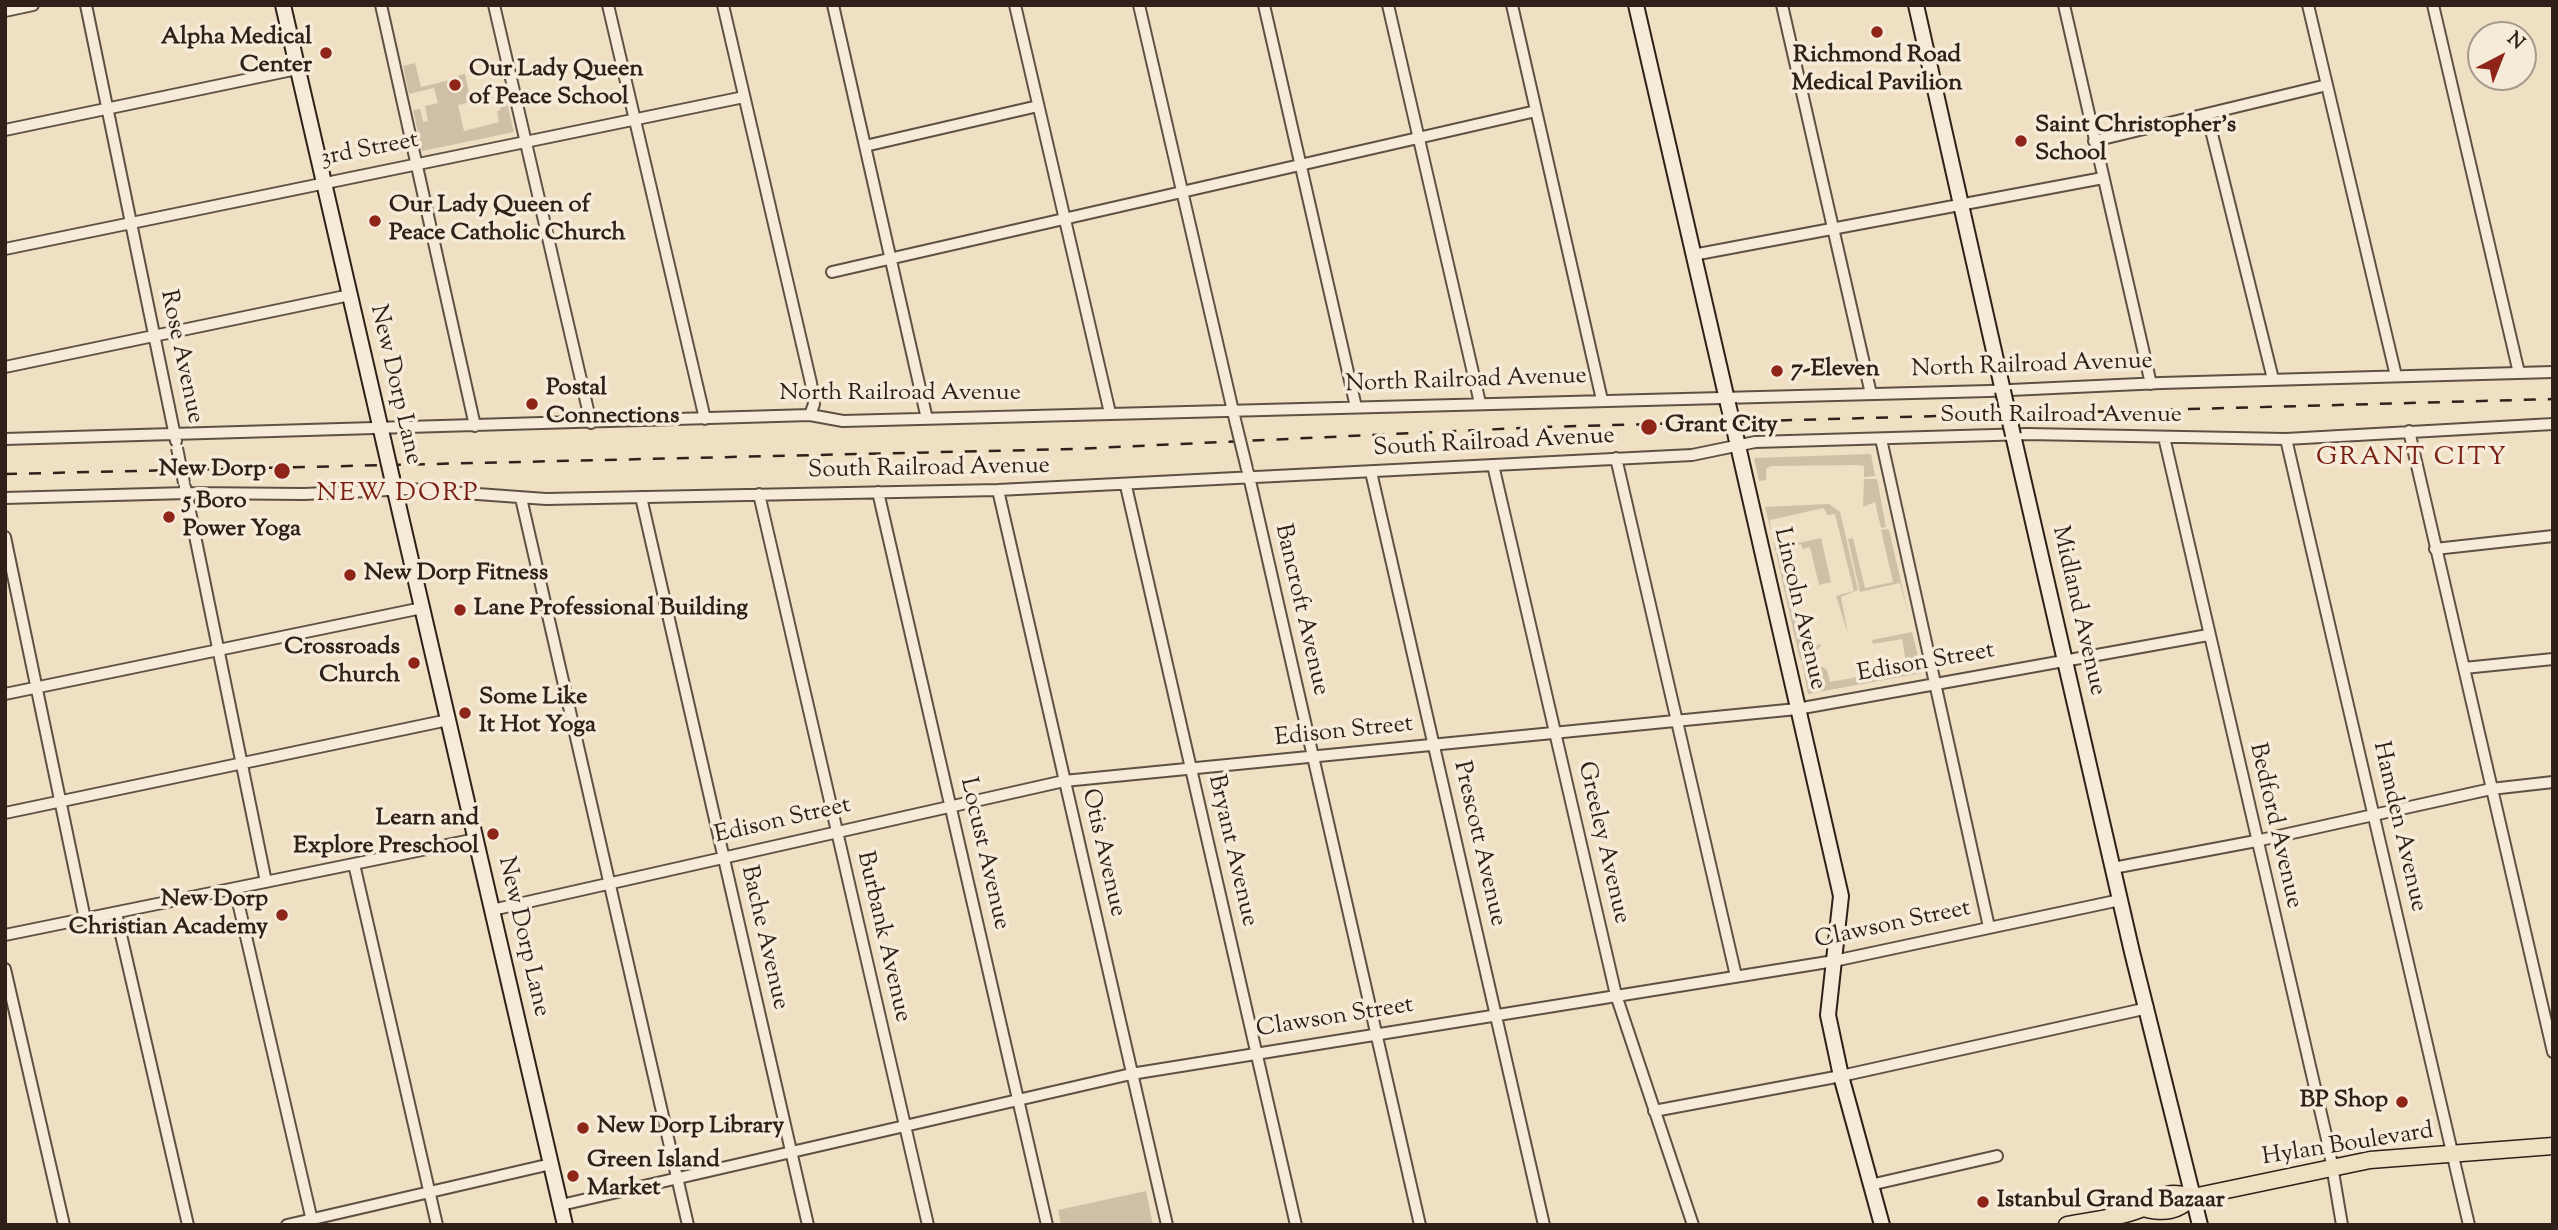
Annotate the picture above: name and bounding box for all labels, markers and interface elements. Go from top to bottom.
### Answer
north arrow [2467,21,2537,91]
marker: Richmond Road Medical Pavilion [1869,24,1885,40]
place label: Alpha Medical Center [161,25,312,81]
text: N [2500,26,2530,57]
place label: Richmond Road Medical Pavilion [1792,43,1962,99]
marker: Alpha Medical Center [318,45,334,61]
place label: Our Lady Queen of Peace School [469,57,644,113]
marker: Our Lady Queen of Peace School [447,77,463,93]
place label: Saint Christopher's School [2035,113,2236,169]
street label: 3rd Street [319,127,421,175]
marker: Saint Christopher's School [2013,133,2029,149]
place label: Our Lady Queen of Peace Catholic Church [389,193,626,249]
marker: Our Lady Queen of Peace Catholic Church [367,213,383,229]
street label: Rose Avenue [152,288,208,426]
street label: New Dorp Lane [362,302,426,468]
street label: North Railroad Avenue [1911,348,2153,386]
place label: 7-Eleven [1791,357,1880,385]
street label: North Railroad Avenue [1345,363,1587,401]
marker: 7-Eleven [1769,363,1785,379]
place label: Postal Connections [546,376,679,432]
street label: North Railroad Avenue [779,381,1021,409]
marker: Postal Connections [524,396,540,412]
street label: South Railroad Avenue [1940,403,2182,431]
place label: Grant City [1665,413,1778,441]
marker: Grant City [1639,417,1659,437]
street label: South Railroad Avenue [1372,423,1616,465]
district label: GRANT CITY [2317,444,2507,476]
street label: South Railroad Avenue [808,453,1050,487]
place label: New Dorp [159,457,266,485]
marker: New Dorp [272,461,292,481]
district label: NEW DORP [318,480,478,512]
place label: 5 Boro Power Yoga [183,489,301,545]
marker: 5 Boro Power Yoga [161,509,177,525]
street label: Bancroft Avenue [1266,522,1334,698]
street label: Midland Avenue [2044,524,2110,698]
street label: Lincoln Avenue [1765,525,1831,693]
place label: New Dorp Fitness [364,561,548,589]
marker: New Dorp Fitness [342,567,358,583]
place label: Lane Professional Building [474,596,748,624]
marker: Lane Professional Building [452,602,468,618]
place label: Crossroads Church [284,635,400,691]
street label: Edison Street [1855,638,1997,690]
marker: Crossroads Church [406,655,422,671]
place label: Some Like It Hot Yoga [479,685,596,741]
marker: Some Like It Hot Yoga [457,705,473,721]
street label: Edison Street [1274,711,1414,755]
street label: Hamden Avenue [2364,739,2432,915]
street label: Bedford Avenue [2241,741,2307,911]
street label: Prescott Avenue [1445,759,1511,929]
street label: Greeley Avenue [1569,759,1635,927]
street label: Bryant Avenue [1200,772,1262,930]
street label: Locust Avenue [952,775,1014,933]
street label: Otis Avenue [1073,786,1131,920]
street label: Edison Street [712,792,854,852]
place label: Learn and Explore Preschool [293,806,479,862]
marker: Learn and Explore Preschool [485,826,501,842]
street label: Burbank Avenue [848,849,916,1025]
street label: New Dorp Lane [490,854,554,1020]
street label: Bache Avenue [732,863,794,1013]
place label: New Dorp Christian Academy [69,887,268,943]
street label: Clawson Street [1812,895,1974,957]
marker: New Dorp Christian Academy [274,907,290,923]
street label: Clawson Street [1254,992,1416,1046]
place label: BP Shop [2300,1088,2388,1116]
marker: BP Shop [2394,1094,2410,1110]
place label: New Dorp Library [597,1114,784,1142]
street label: Hylan Boulevard [2260,1118,2436,1174]
marker: New Dorp Library [575,1120,591,1136]
place label: Green Island Market [587,1148,720,1204]
marker: Green Island Market [565,1168,581,1184]
place label: Istanbul Grand Bazaar [1997,1188,2225,1216]
marker: Istanbul Grand Bazaar [1975,1194,1991,1210]

